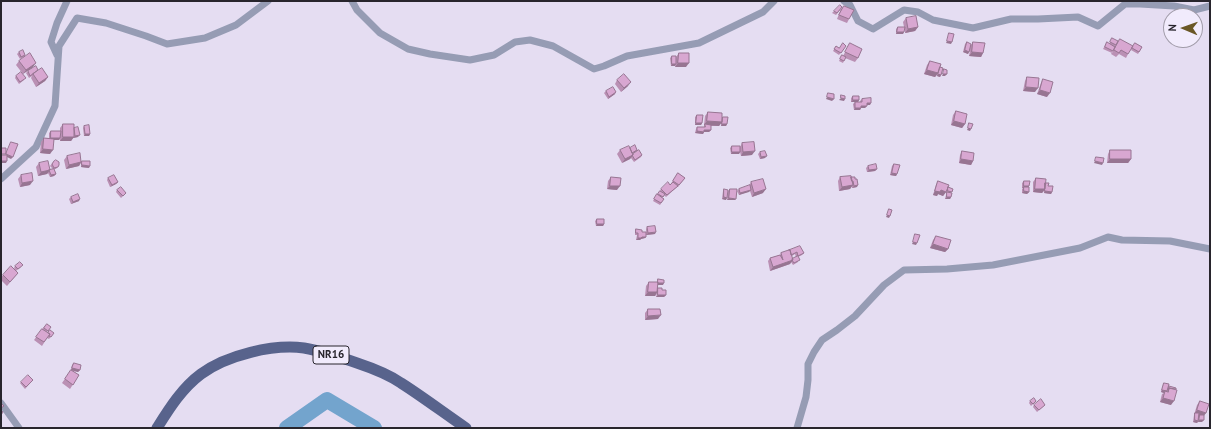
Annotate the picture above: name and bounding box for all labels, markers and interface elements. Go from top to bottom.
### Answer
north arrow [1163,8,1203,48]
text: N [1165,24,1179,31]
road number: NR16 [313,346,349,364]

